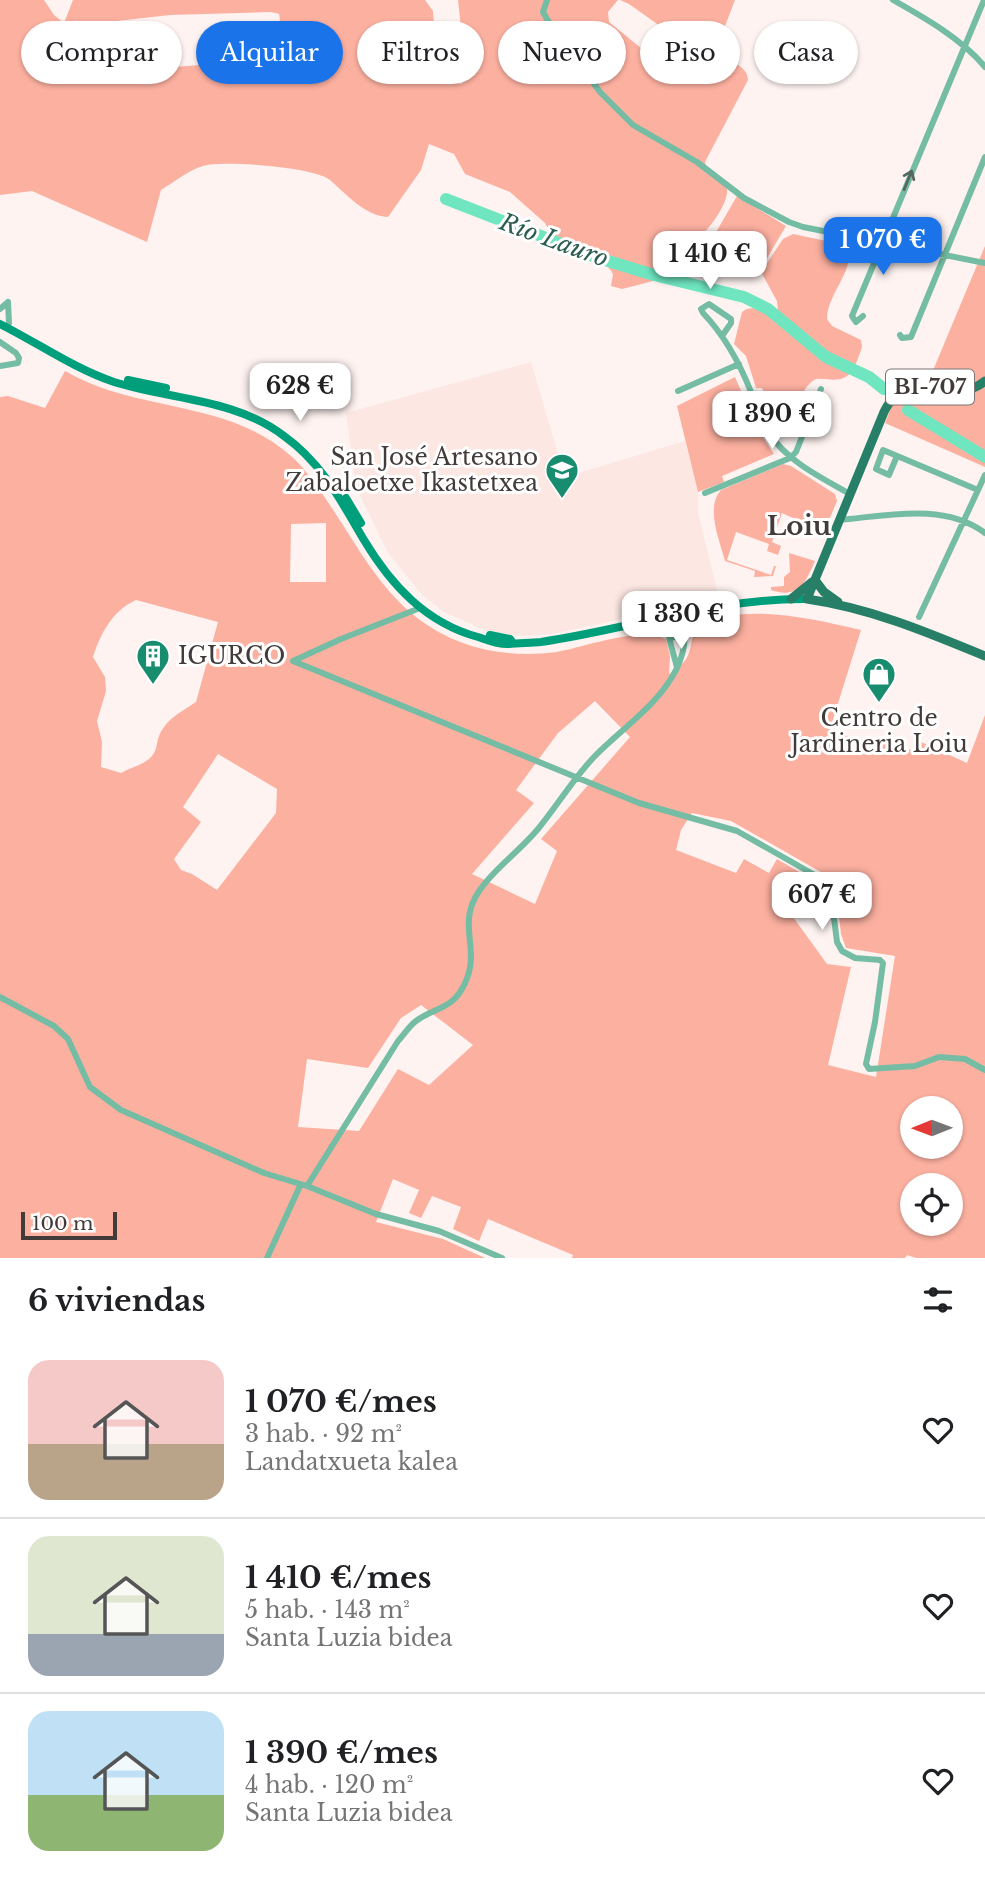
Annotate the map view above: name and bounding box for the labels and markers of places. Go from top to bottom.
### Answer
pin: 1 070 € [818,218,948,277]
pin: 1 410 € [645,232,775,291]
pin: 628 € [251,364,349,423]
pin: 1 390 € [707,392,837,451]
place label: San José Artesano Zabaloetxe Ikastetxea [285,443,538,497]
school or university icon: San José Artesano Zabaloetxe Ikastetxea [543,451,581,500]
pin: 1 330 € [616,592,746,651]
building icon: IGURCO [134,637,172,686]
place label: IGURCO [178,642,285,670]
shop icon: Centro de Jardineria Loiu [860,655,898,704]
place label: Centro de Jardineria Loiu [787,704,968,758]
pin: 607 € [773,872,871,932]

